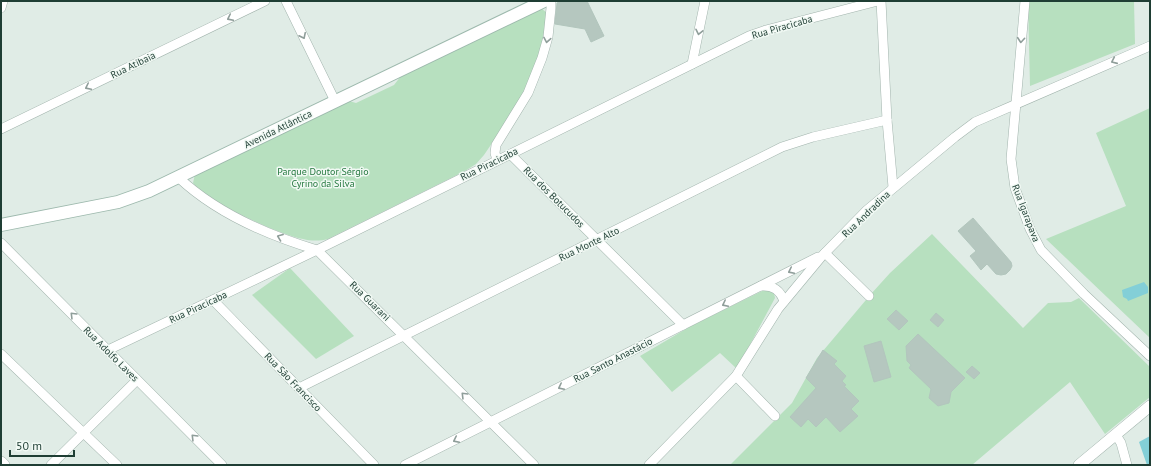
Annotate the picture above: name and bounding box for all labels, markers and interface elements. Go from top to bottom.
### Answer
street label: Rua Piracicaba [750,12,814,42]
one-way arrow [227,13,234,21]
one-way arrow [695,29,703,35]
one-way arrow [298,32,306,39]
one-way arrow [543,37,552,43]
one-way arrow [1017,37,1026,43]
street label: Rua Atibaia [108,49,158,81]
one-way arrow [1111,57,1118,65]
one-way arrow [84,82,92,90]
street label: Avenida Atlântica [242,107,314,151]
street label: Rua Piracicaba [458,144,520,184]
street label: Rua dos Botucudos [521,164,587,230]
park label: Parque Doutor Sérgio Cyrino da Silva [277,165,369,190]
street label: Rua Igarapava [1009,182,1043,244]
street label: Rua Andradina [839,188,893,240]
street label: Rua Monte Alto [557,224,621,264]
one-way arrow [277,233,284,241]
one-way arrow [787,266,795,274]
street label: Rua Guarani [347,278,393,324]
street label: Rua Piracicaba [167,288,229,326]
one-way arrow [722,299,729,306]
one-way arrow [70,312,78,320]
street label: Rua Adolfo Laves [81,324,141,384]
street label: Rua Santo Anastácio [571,334,655,386]
street label: Rua São Francisco [262,350,324,414]
one-way arrow [557,382,565,390]
one-way arrow [461,392,469,399]
scale bar [10,432,74,458]
one-way arrow [191,434,199,442]
one-way arrow [453,435,460,442]
text: 50 m [16,438,42,453]

